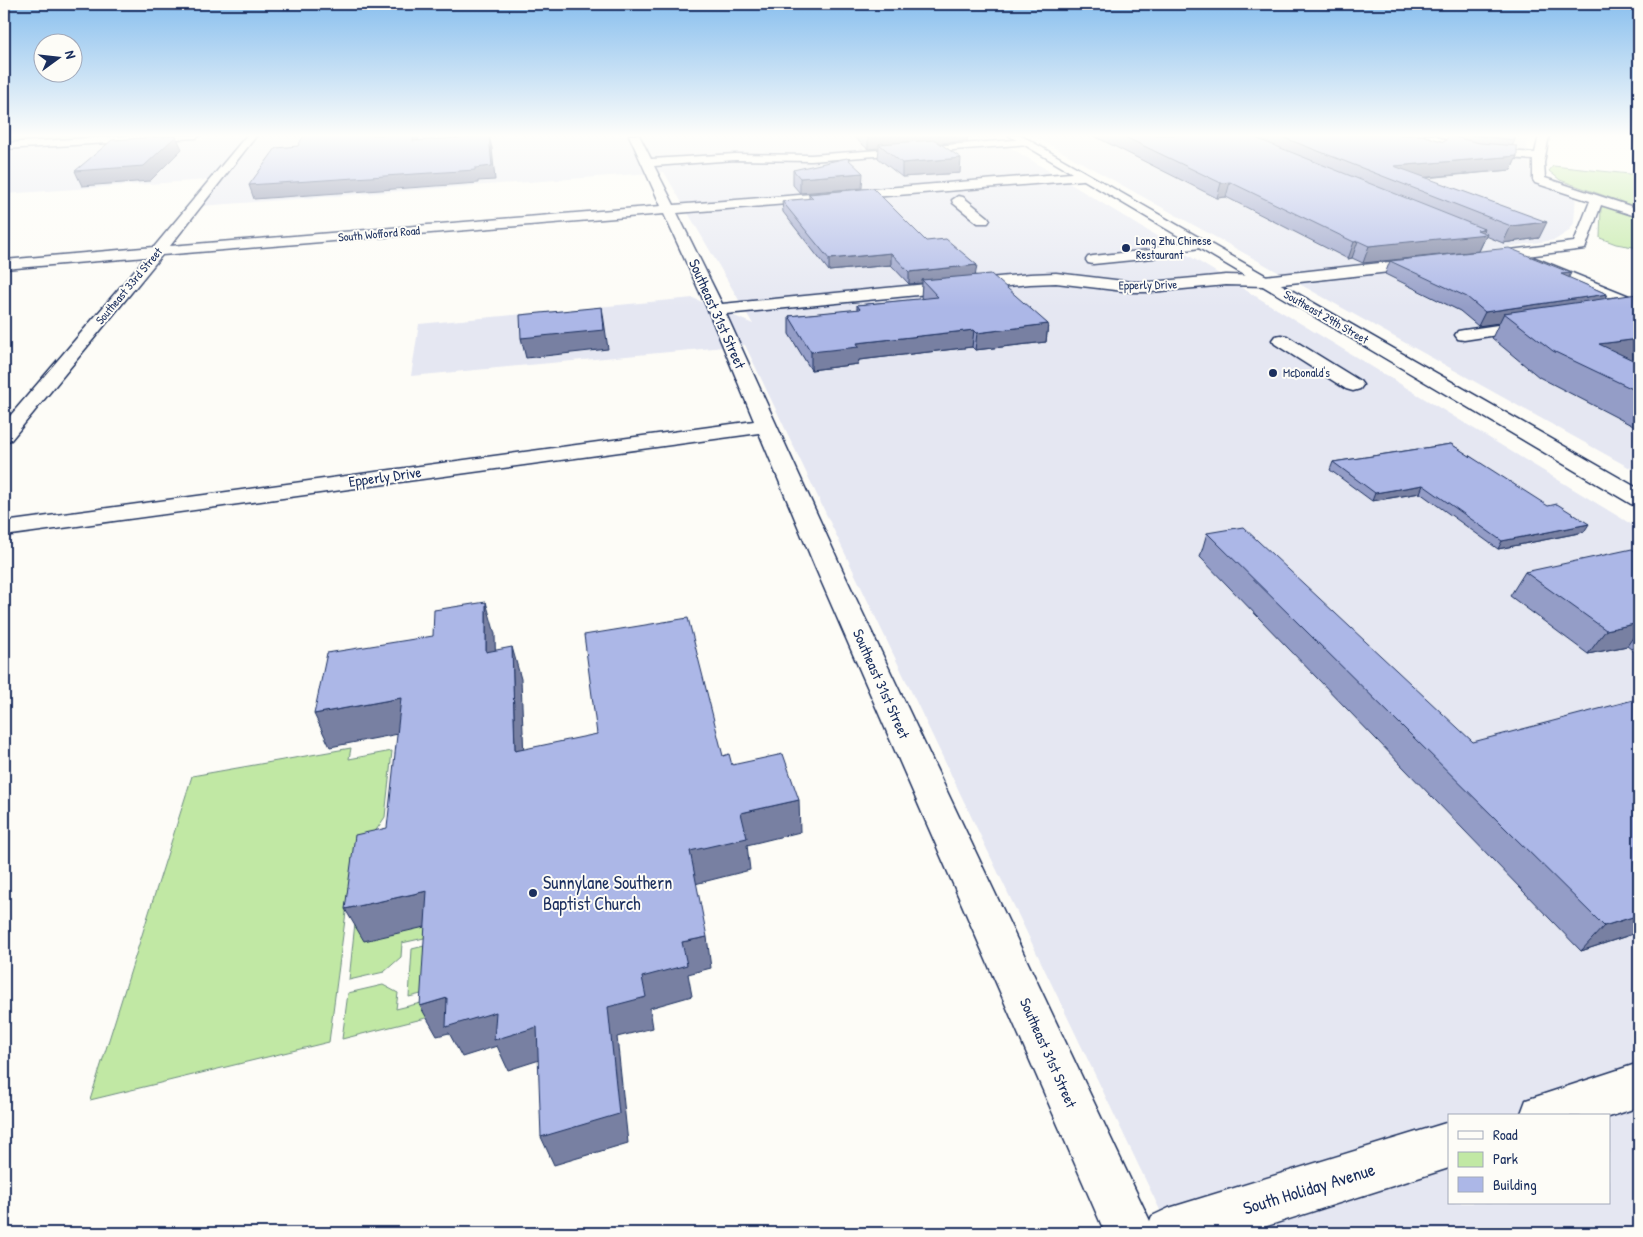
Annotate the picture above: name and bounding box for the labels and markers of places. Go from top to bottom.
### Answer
place label: Long Zhu Chinese Restaurant [1136,232,1212,263]
marker: Long Zhu Chinese Restaurant [1120,242,1132,254]
place label: McDonald's [1283,364,1330,381]
marker: McDonald's [1267,367,1279,379]
place label: Sunnylane Southern Baptist Church [543,870,672,916]
marker: Sunnylane Southern Baptist Church [527,887,539,899]

